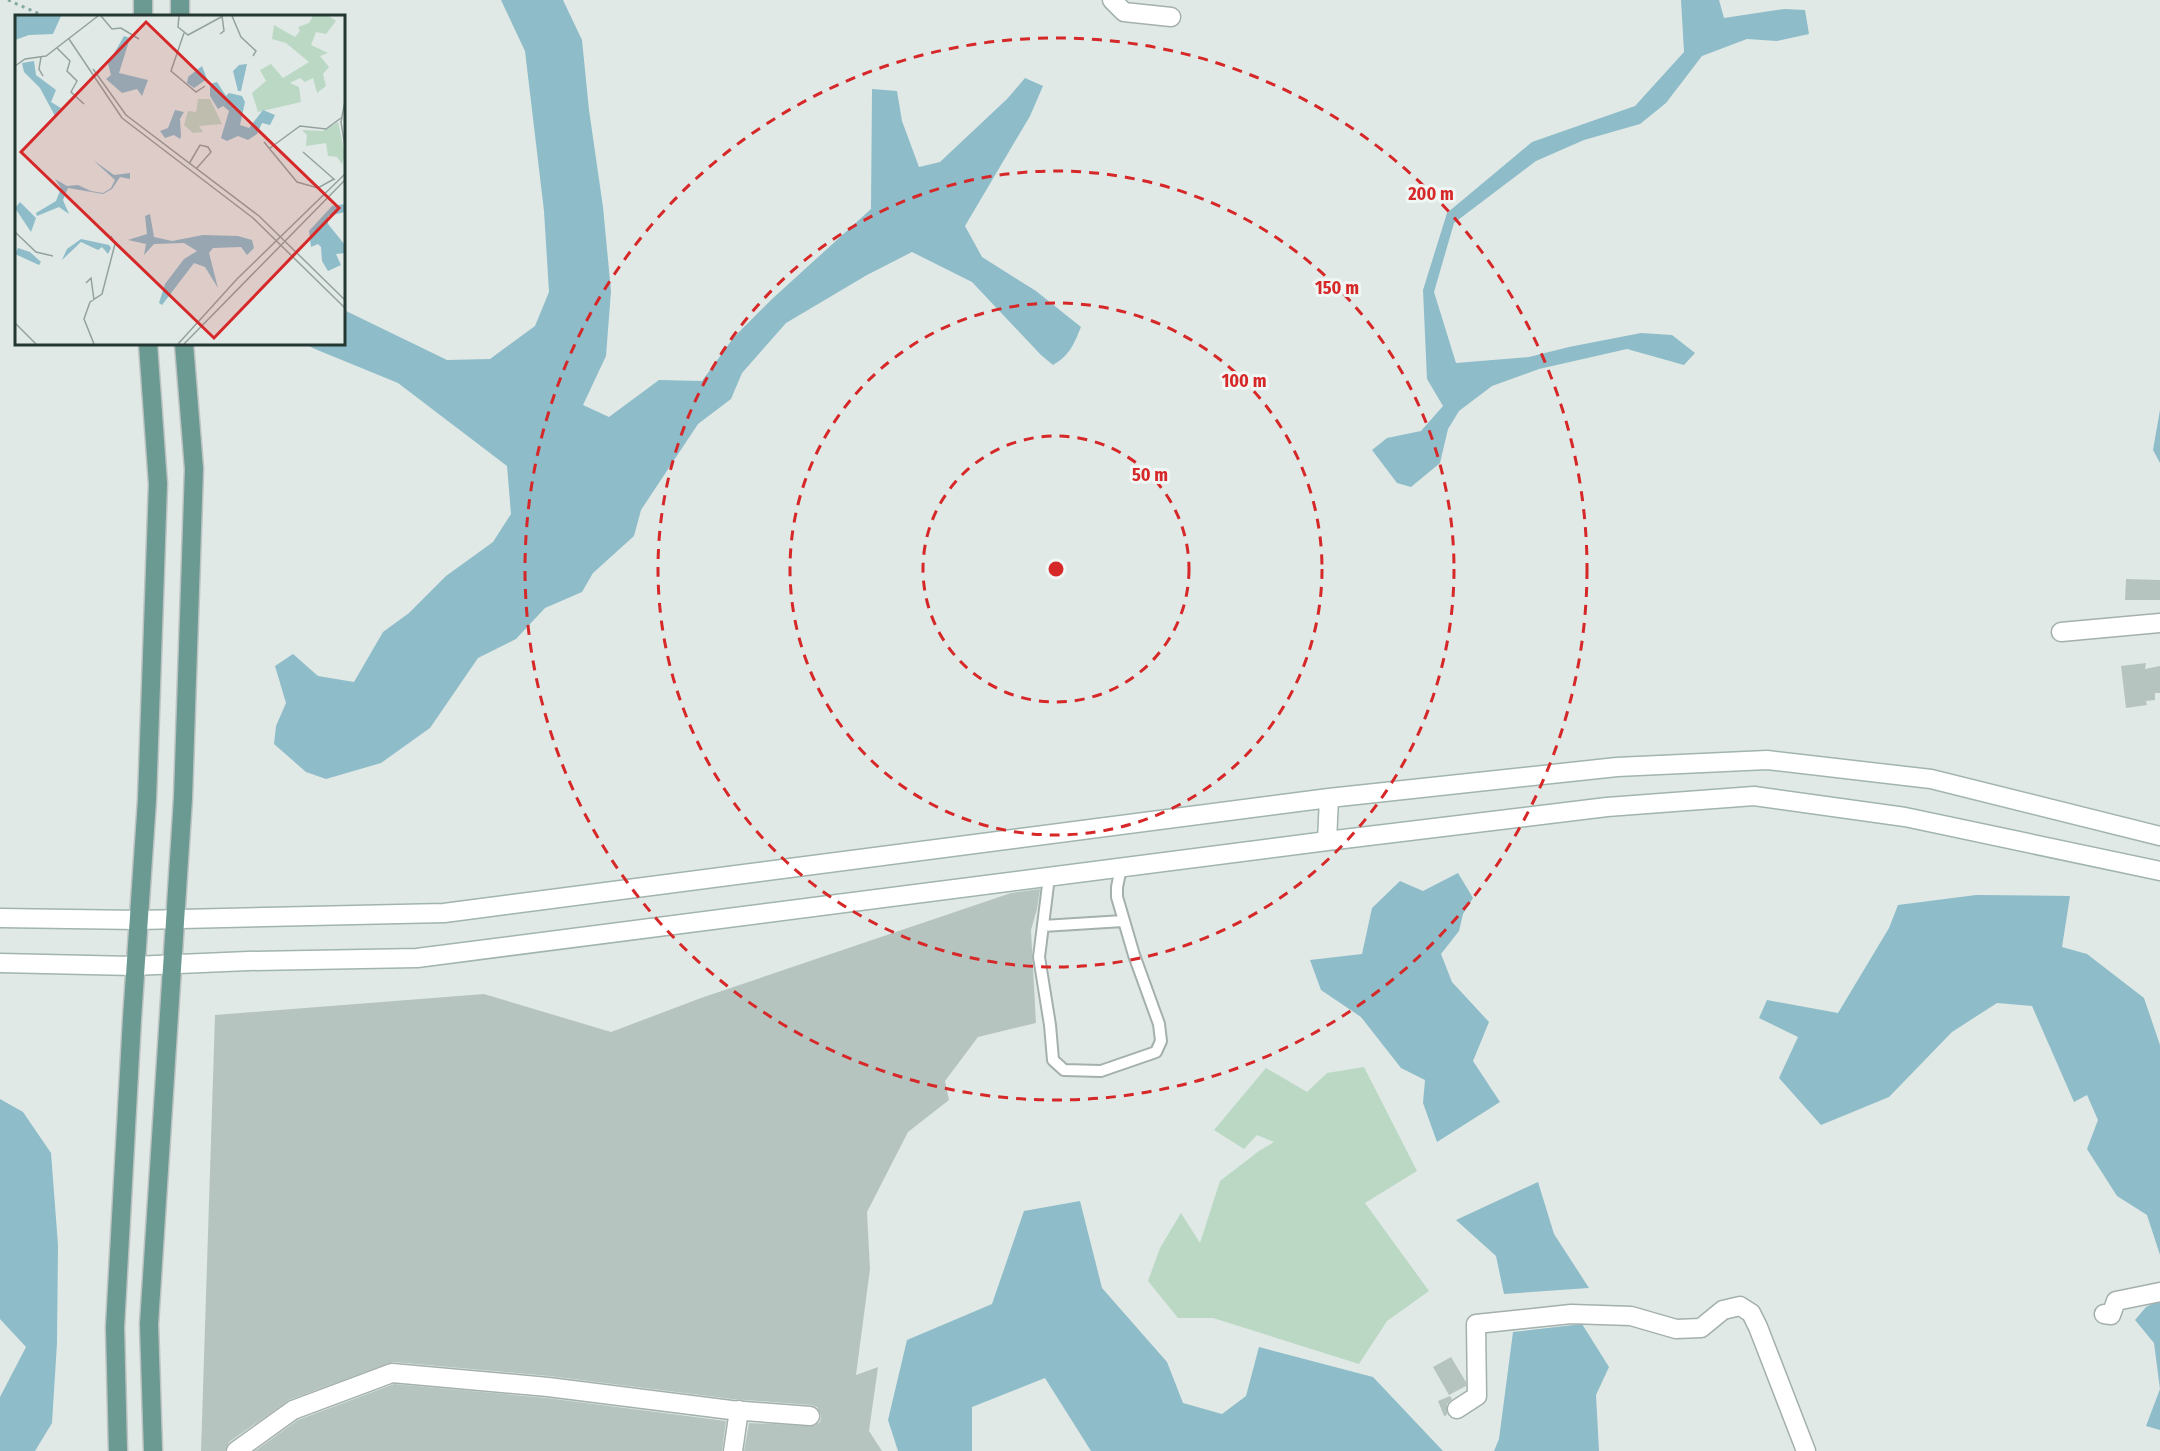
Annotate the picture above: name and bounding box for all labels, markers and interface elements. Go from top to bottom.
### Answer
inset map [15,15,345,345]
text: 200 m [1407,183,1454,205]
text: 150 m [1315,277,1359,299]
text: 100 m [1222,370,1266,392]
text: 50 m [1132,464,1168,486]
centre of rings [1046,559,1066,579]

